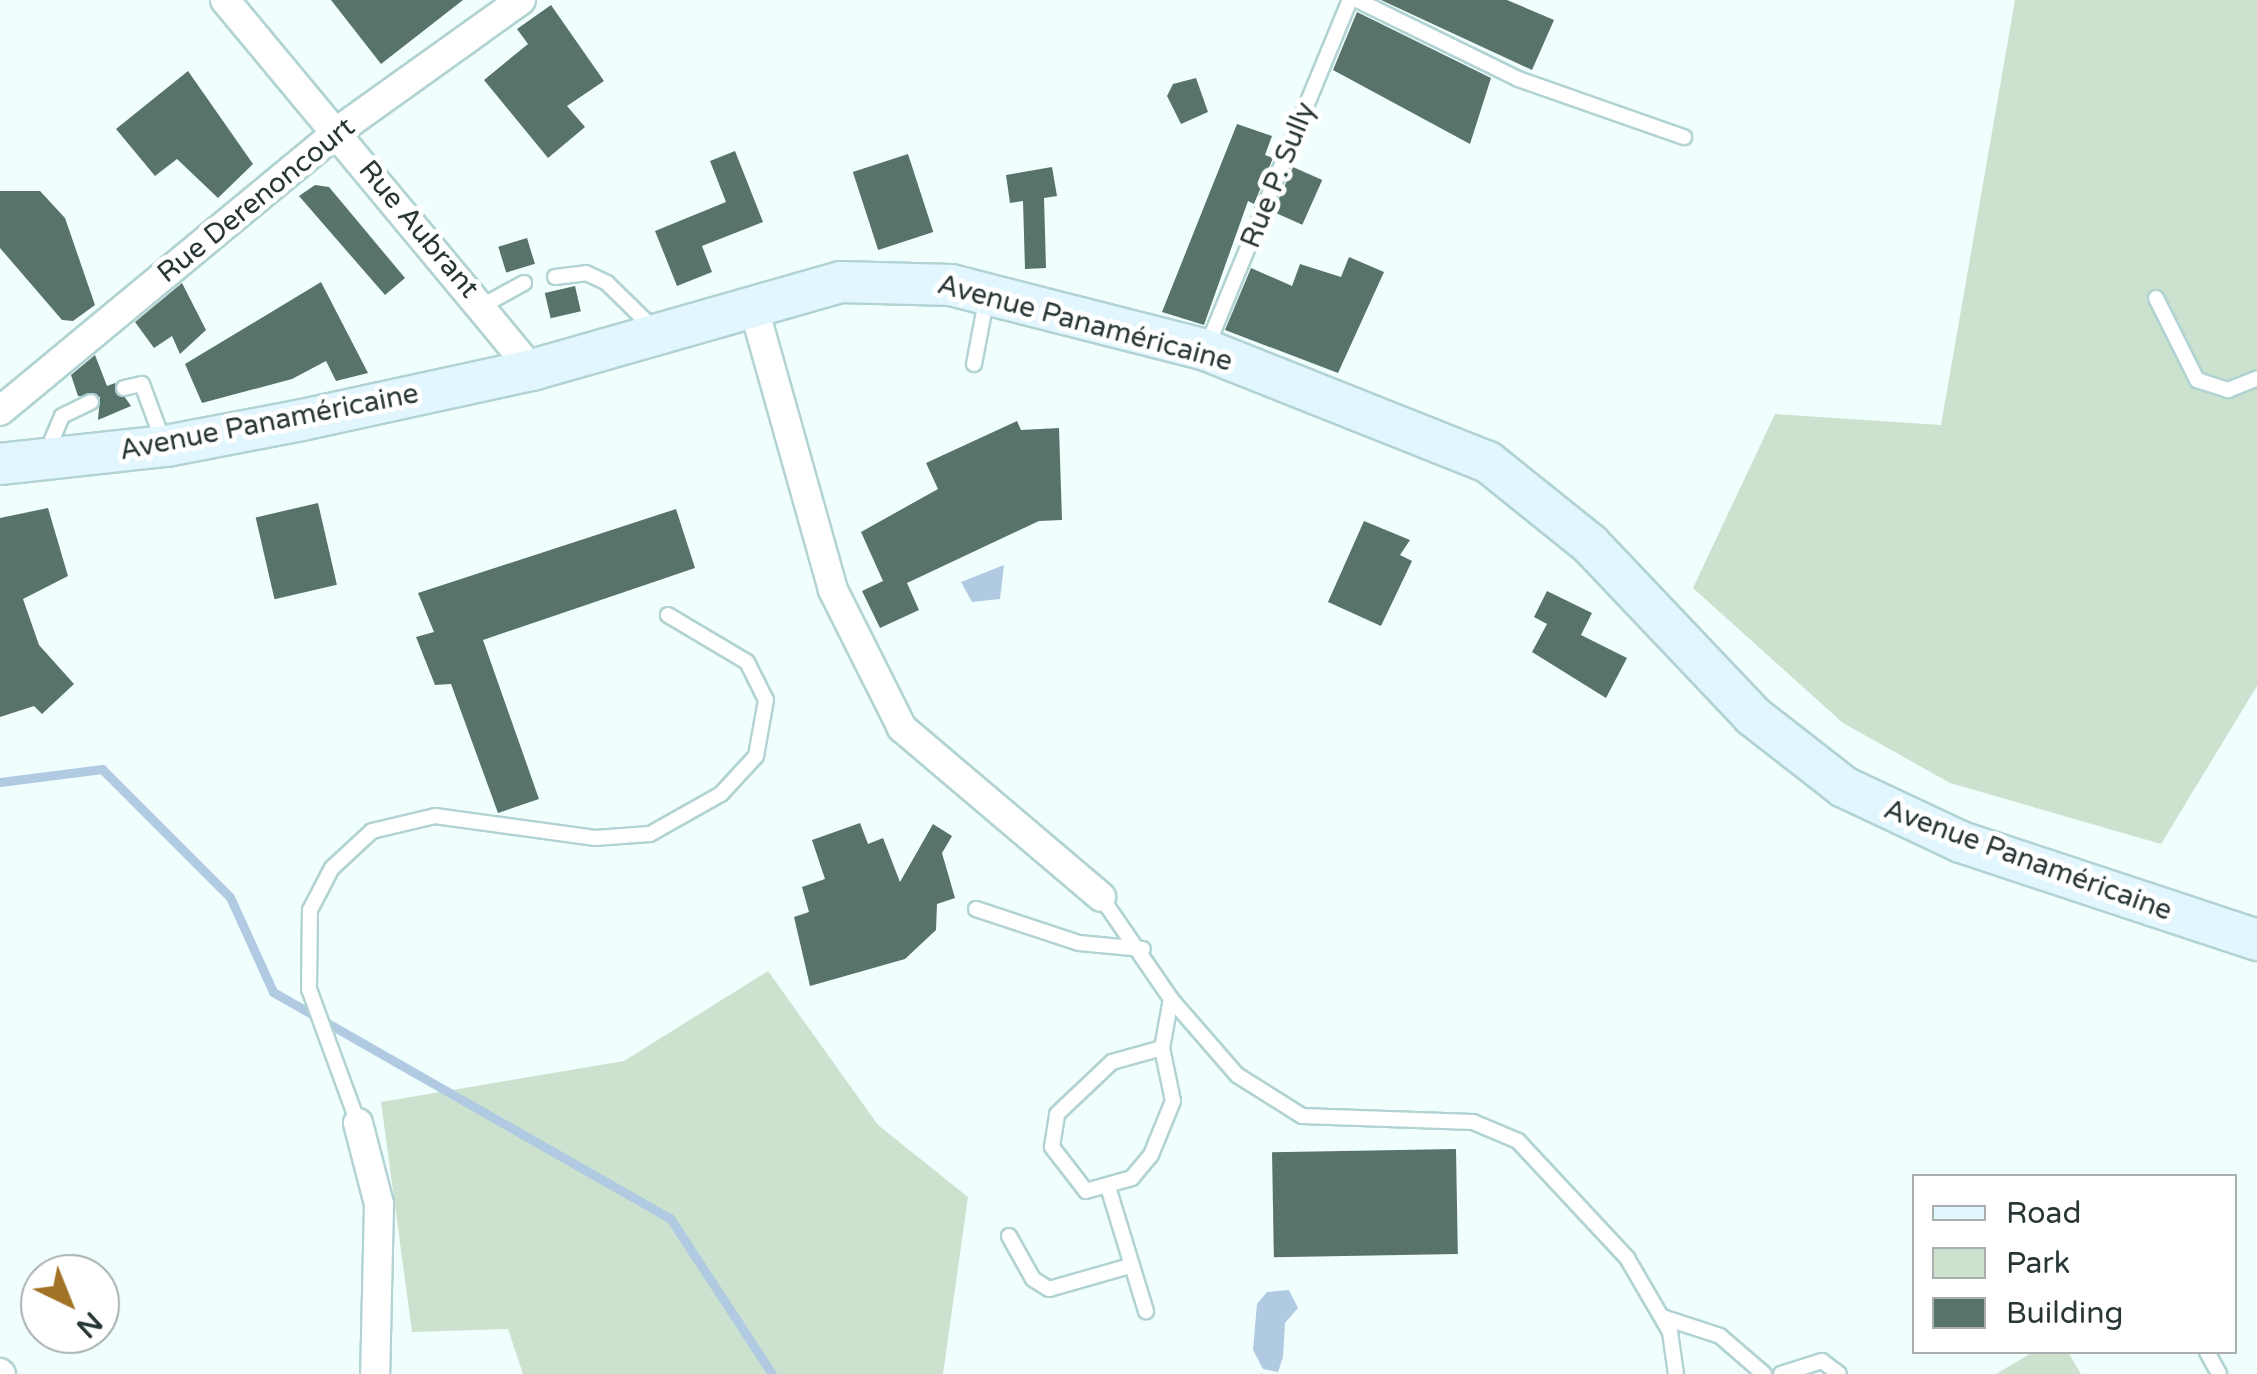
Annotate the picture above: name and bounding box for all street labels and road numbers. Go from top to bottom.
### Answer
street label: Rue P. Sully [1234,97,1322,253]
street label: Rue Derenoncourt [151,110,361,290]
street label: Rue Aubrant [352,153,486,305]
street label: Avenue Panaméricaine [934,267,1236,379]
street label: Avenue Panaméricaine [117,377,421,467]
street label: Avenue Panaméricaine [1879,792,2177,928]

